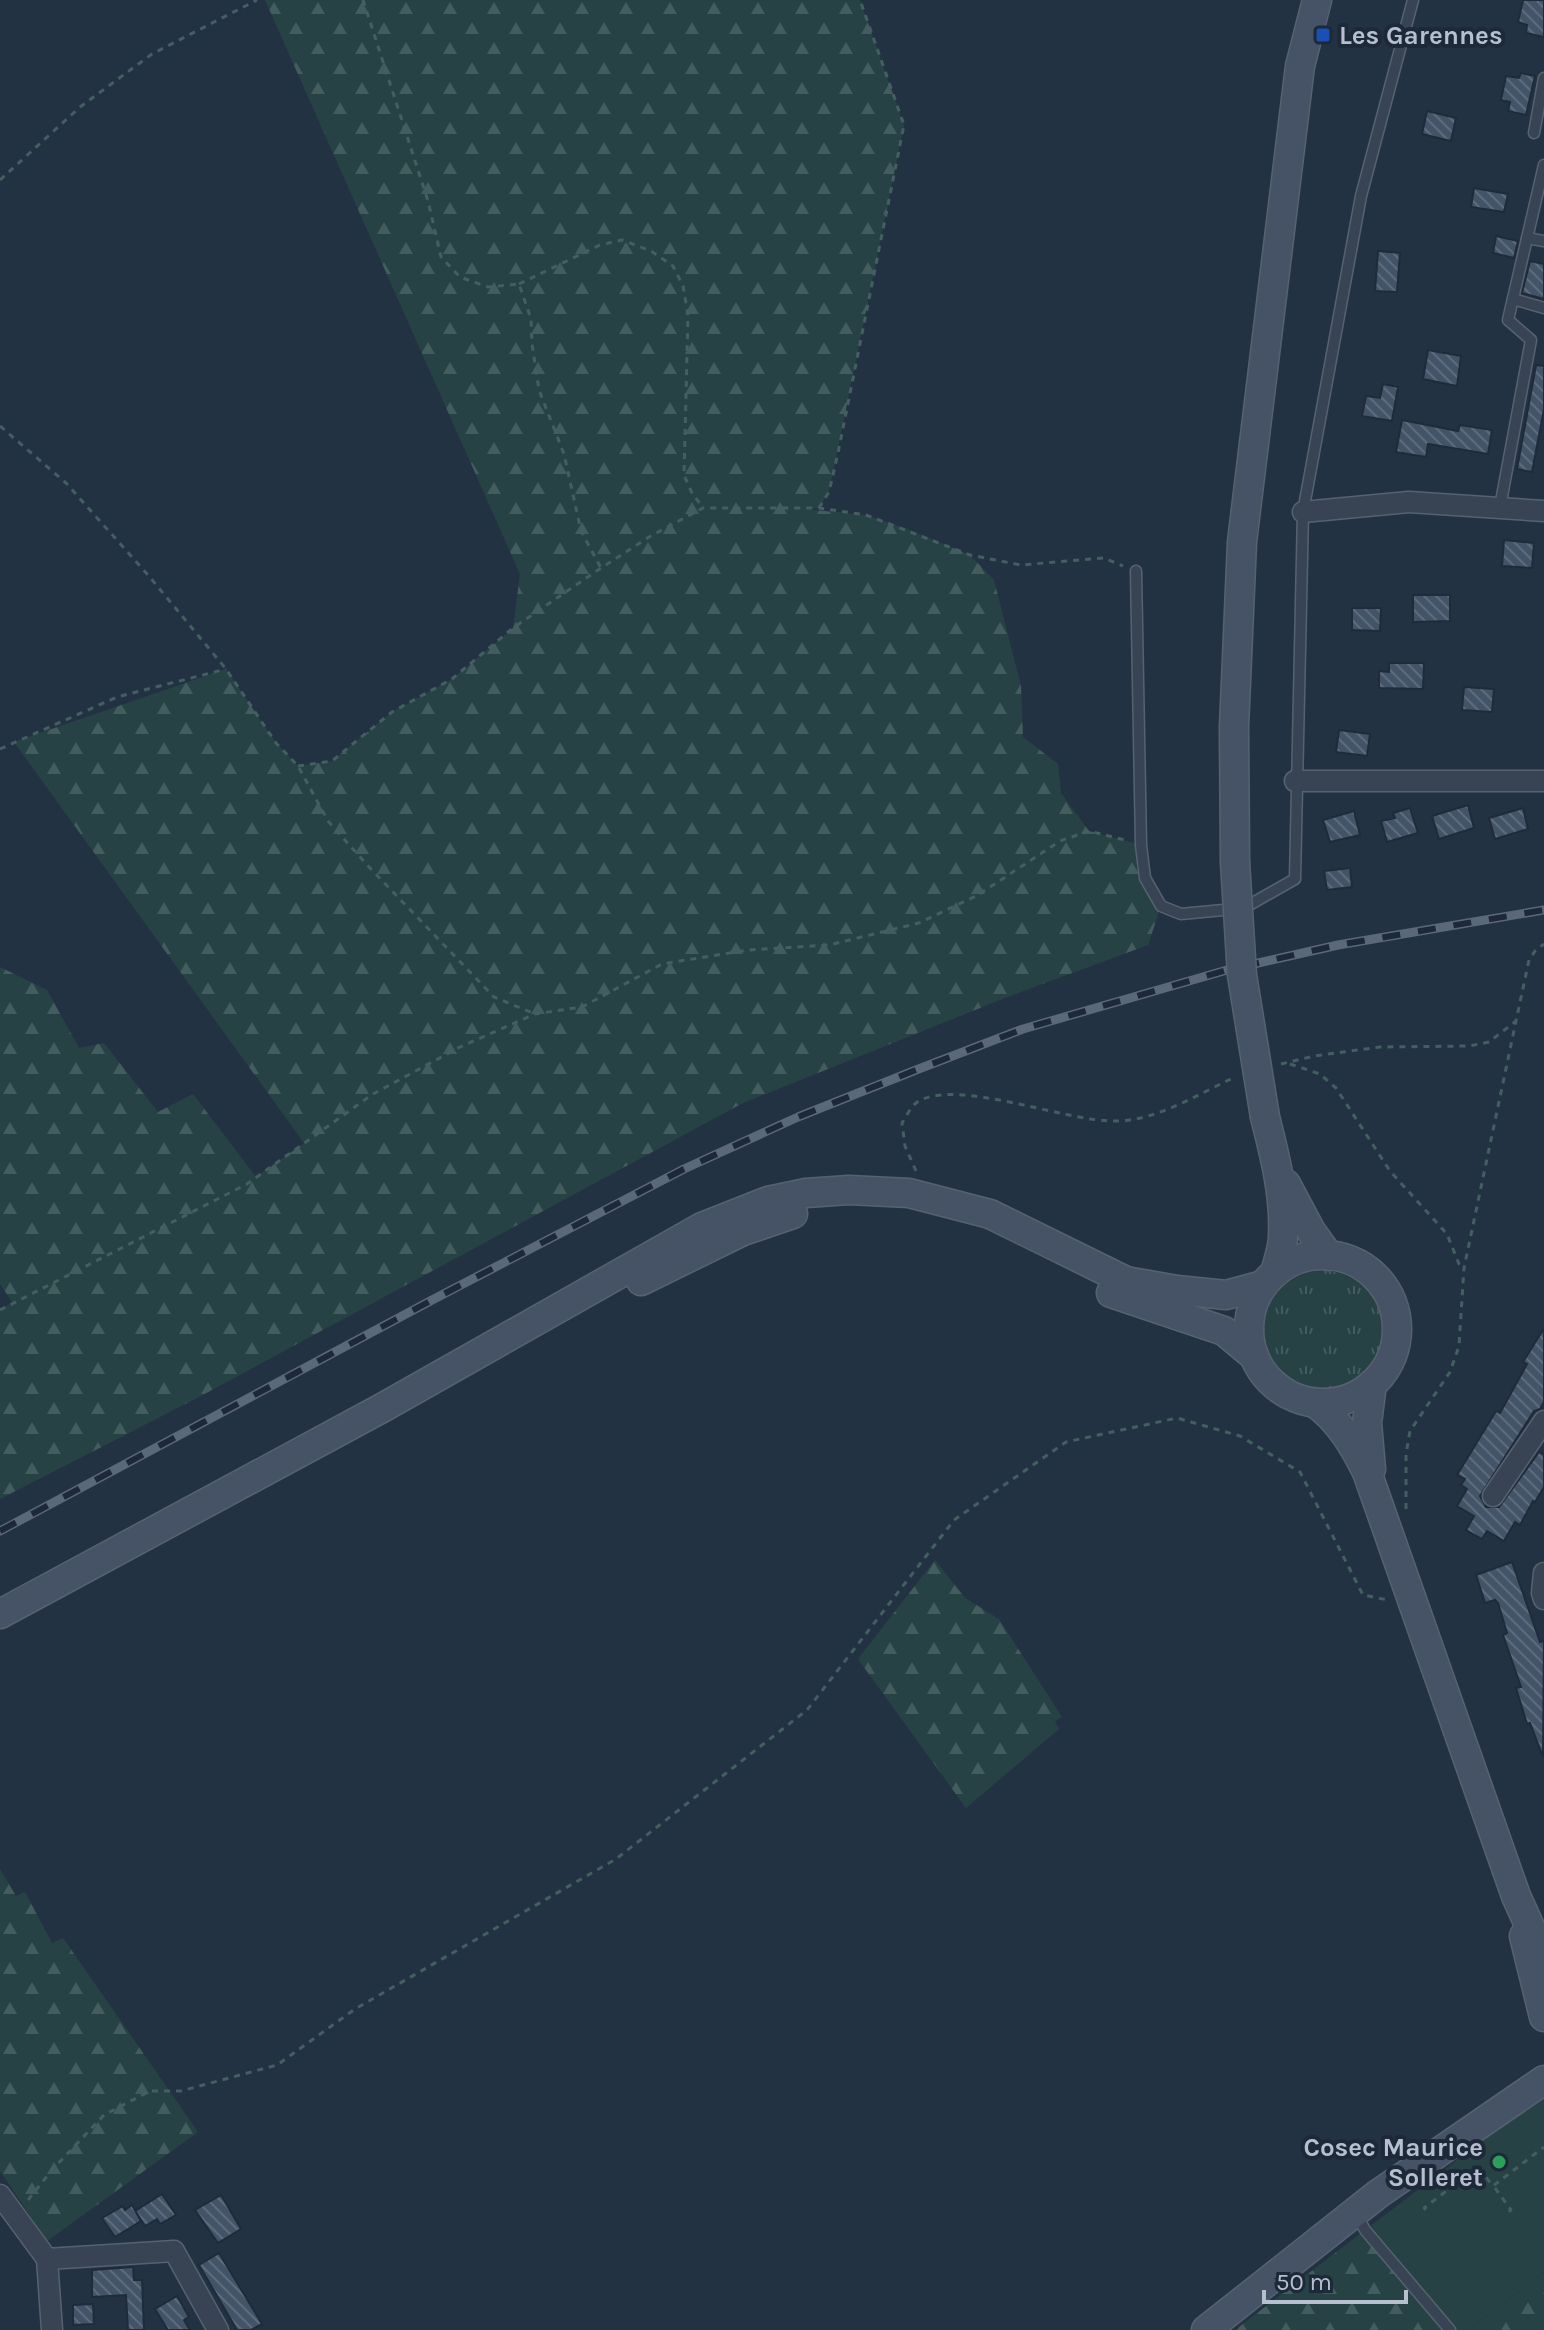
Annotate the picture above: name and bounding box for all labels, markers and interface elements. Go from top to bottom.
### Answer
place label: Les Garennes [1339,20,1503,51]
marker: Les Garennes [1314,26,1332,44]
place label: Cosec Maurice Solleret [1303,2132,1483,2193]
marker: Cosec Maurice Solleret [1490,2153,1508,2171]
scale bar [1264,2254,1406,2304]
text: 50 m [1276,2268,1332,2296]

